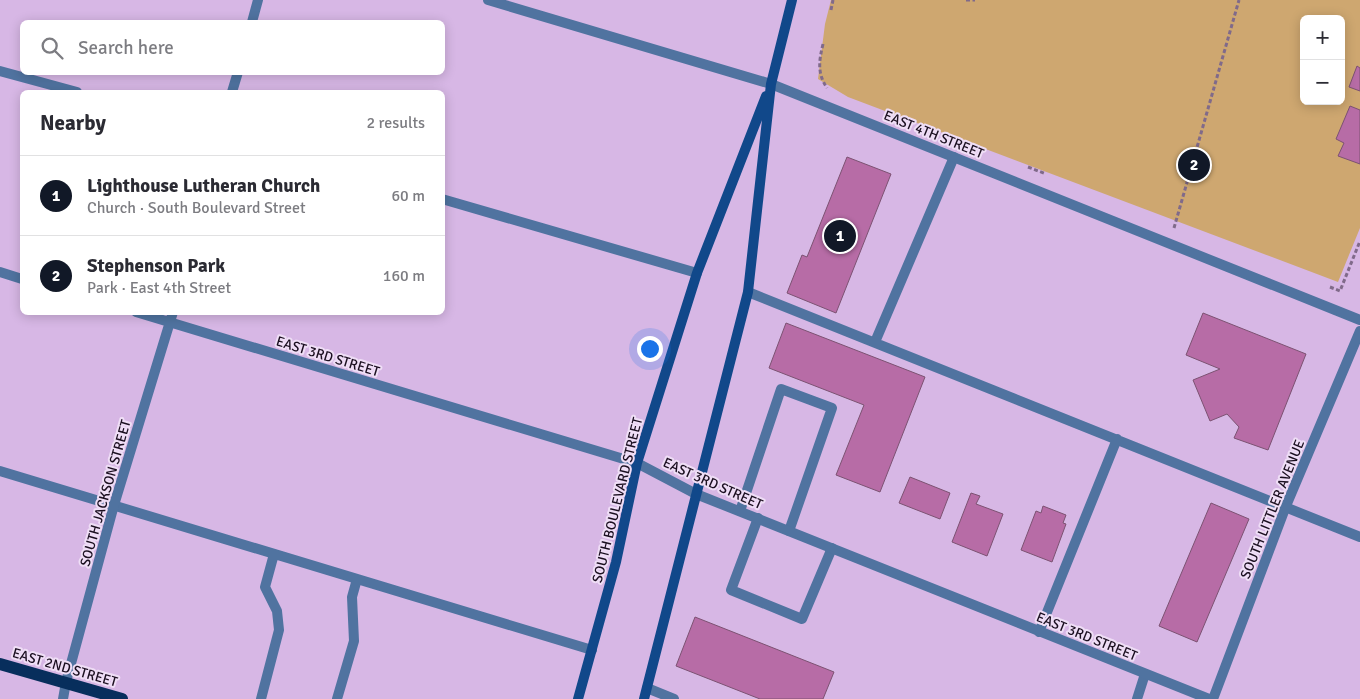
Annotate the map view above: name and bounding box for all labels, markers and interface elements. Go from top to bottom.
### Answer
map controls [1300,15,1345,105]
button: + [1300,15,1345,60]
search box [20,20,445,75]
icon: search [38,34,66,62]
text: Search here [78,36,174,60]
button: − [1300,60,1345,105]
street label: EAST 4TH STREET [881,107,986,162]
text: Nearby [40,110,106,136]
text: 2 results [366,113,425,133]
pin: 2 [1178,146,1210,184]
text: Lighthouse Lutheran Church [87,174,320,198]
text: 1 [52,186,60,206]
text: 60 m [391,186,425,206]
text: Church · South Boulevard Street [87,198,306,218]
pin: 1 [824,217,856,255]
text: Stephenson Park [87,254,225,278]
text: 2 [52,266,60,286]
text: 160 m [383,266,425,286]
text: Park · East 4th Street [87,278,231,298]
street label: EAST 3RD STREET [274,333,382,380]
your location [637,336,663,362]
street label: SOUTH BOULEVARD STREET [589,416,646,584]
street label: SOUTH JACKSON STREET [76,418,135,568]
street label: SOUTH LITTLER AVENUE [1237,437,1308,581]
street label: EAST 3RD STREET [660,454,765,513]
street label: EAST 3RD STREET [1034,608,1140,665]
street label: EAST 2ND STREET [10,644,119,691]

